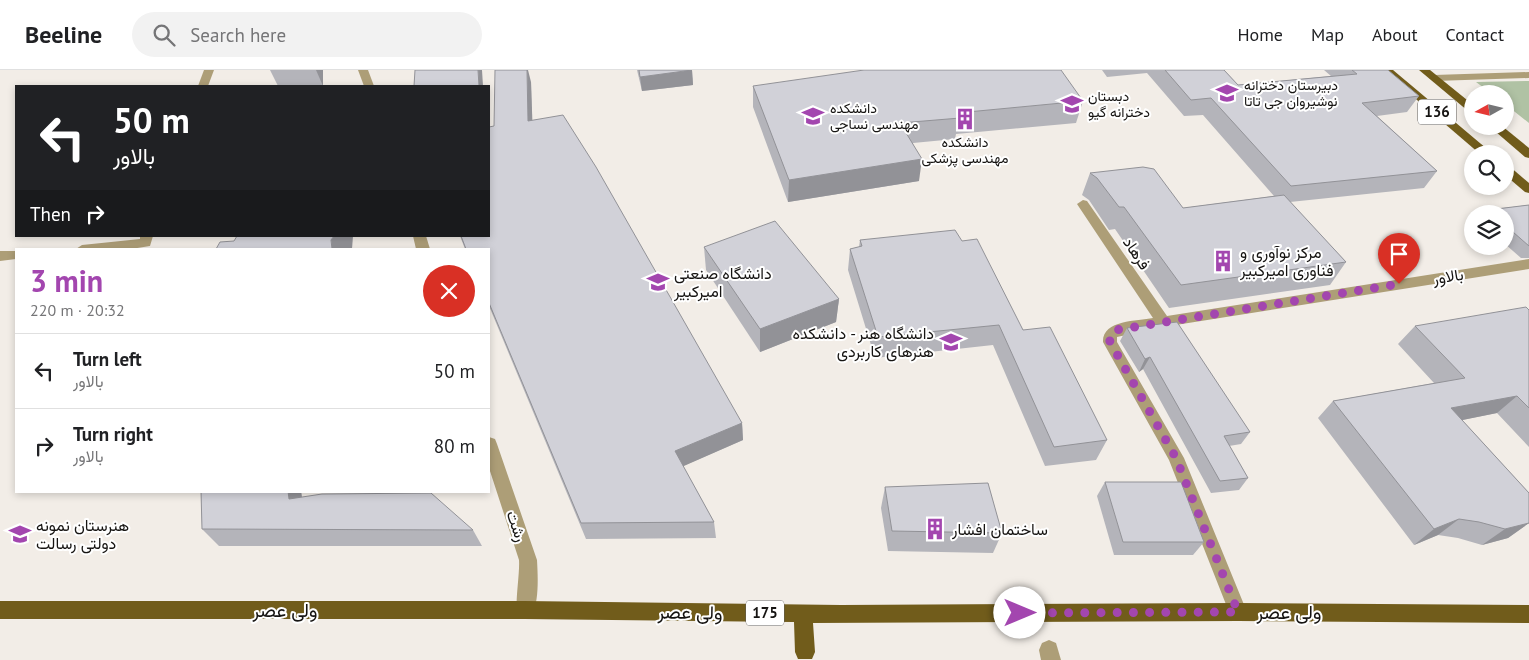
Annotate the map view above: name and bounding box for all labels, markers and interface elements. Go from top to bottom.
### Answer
search box [132,12,482,57]
text: Beeline [25,19,102,50]
icon: search [150,21,178,49]
text: Search here [190,23,286,47]
text: Home [1237,23,1283,46]
text: Map [1311,23,1344,46]
text: About [1372,23,1418,46]
text: Contact [1446,23,1504,46]
place label: دبیرستان دخترانه نوشیروان جی تاتا [1244,76,1338,110]
school or university icon: دبیرستان دخترانه نوشیروان جی تاتا [1214,80,1240,106]
north arrow [1464,85,1514,135]
map controls [1464,85,1514,255]
place label: دبستان دخترانه گیو [1088,87,1150,121]
school or university icon: دبستان دخترانه گیو [1059,91,1085,117]
text: 50 m [113,97,190,143]
place label: دانشکده مهندسی نساجی [830,99,918,133]
road number: 136 [1418,100,1456,124]
school or university icon: دانشکده مهندسی نساجی [800,103,826,129]
icon: left [30,105,95,170]
building icon: دانشکده مهندسی پزشکی [952,106,978,132]
place label: دانشکده مهندسی پزشکی [922,133,1008,168]
text: بالاور [113,142,155,170]
button: search [1464,145,1514,195]
icon: right [81,200,109,228]
text: Then [30,202,71,226]
button: layers [1464,205,1514,255]
street label: فرهاد [1118,233,1155,274]
pin [1378,233,1420,284]
icon: arrive [1385,240,1413,268]
place label: مرکز نوآوری و فناوری امیرکبیر [1239,242,1334,281]
building icon: مرکز نوآوری و فناوری امیرکبیر [1210,248,1236,274]
text: 3 min [30,261,103,300]
place label: دانشگاه صنعتی امیرکبیر [673,263,772,302]
street label: بالاور [1430,264,1465,289]
button: close [423,265,475,317]
school or university icon: دانشگاه صنعتی امیرکبیر [645,269,671,295]
text: 220 m · 20:32 [30,300,125,320]
place label: دانشگاه هنر - دانشکده هنرهای کاربردی [792,323,934,362]
school or university icon: دانشگاه هنر - دانشکده هنرهای کاربردی [938,329,964,355]
text: Turn left [73,347,142,371]
icon: left [30,357,58,385]
text: 50 m [434,359,475,383]
text: بالاور [73,371,104,391]
text: Turn right [73,422,153,446]
icon: right [30,432,58,460]
text: 80 m [434,434,475,458]
text: بالاور [73,446,104,466]
street label: رشت [501,508,532,545]
place label: هنرستان نمونه دولتی رسالت [36,515,129,554]
building icon: ساختمان افشار [922,516,948,542]
place label: ساختمان افشار [951,519,1048,540]
school or university icon: هنرستان نمونه دولتی رسالت [7,521,33,547]
position arrow [993,586,1045,638]
street label: ولی عصر [252,598,317,622]
street label: ولی عصر [656,599,723,625]
road number: 175 [746,600,784,626]
street label: ولی عصر [1256,600,1321,624]

